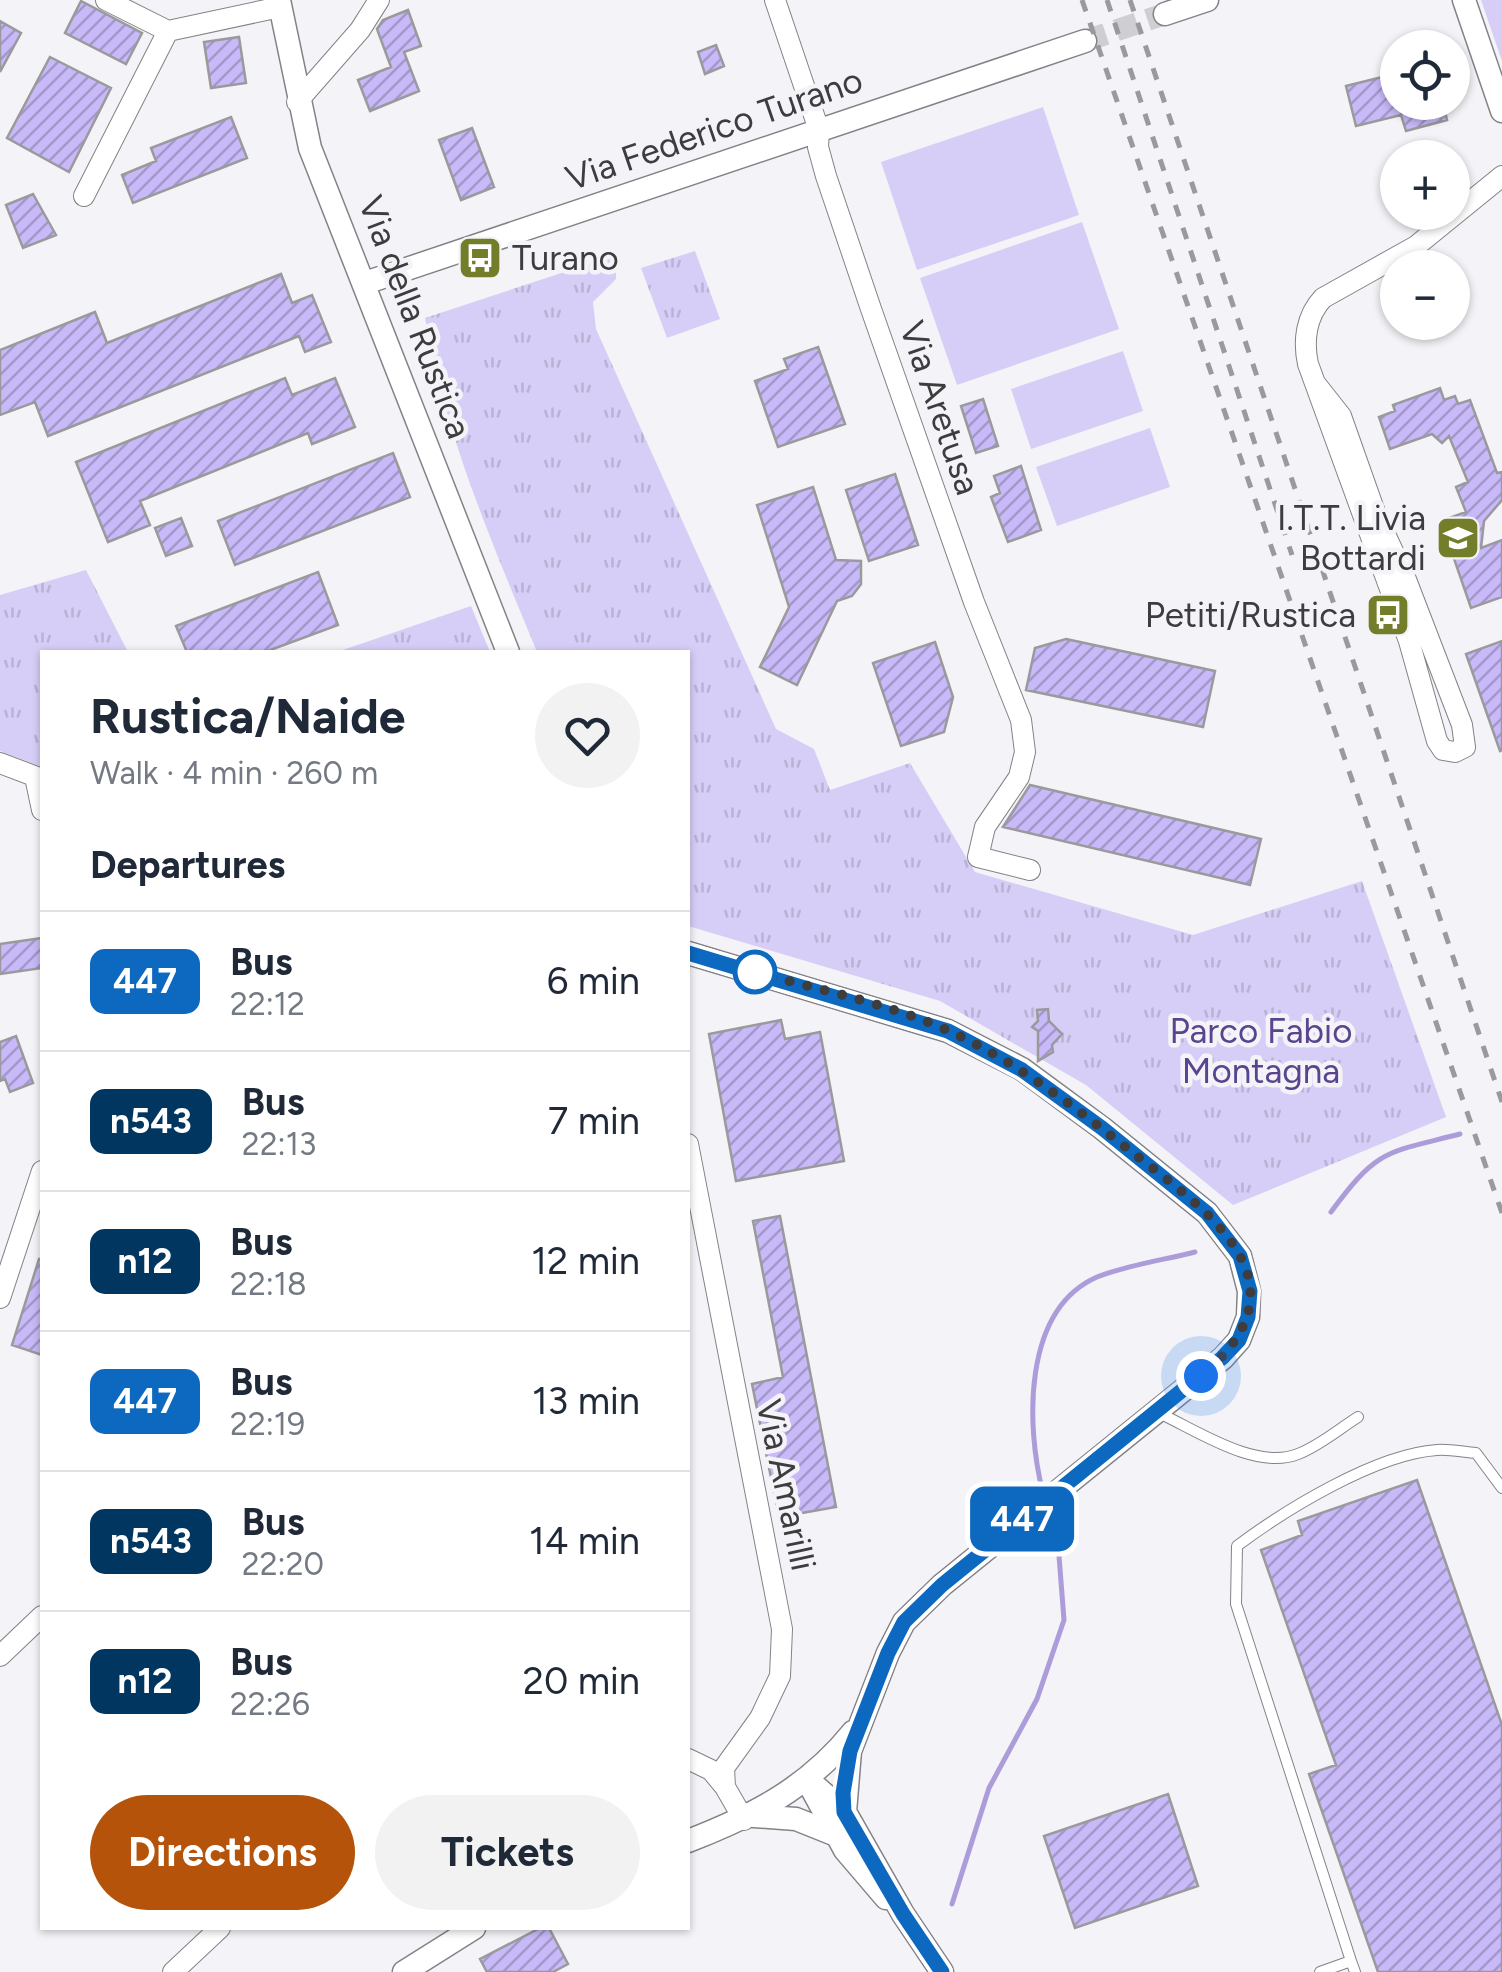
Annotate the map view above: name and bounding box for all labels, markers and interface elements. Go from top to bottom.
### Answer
map controls [1380,30,1470,340]
button: locate [1380,30,1470,120]
street label: Via Federico Turano [560,59,868,199]
button: + [1380,140,1470,230]
street label: Via della Rustica [349,190,481,444]
bus stop icon: Turano [457,235,503,281]
place label: Turano [512,237,619,279]
button: − [1380,250,1470,340]
street label: Via Aretusa [891,316,989,500]
place label: I.T.T. Livia Bottardi [1277,497,1426,579]
school or university icon: I.T.T. Livia Bottardi [1435,515,1481,561]
bus stop icon: Petiti/Rustica [1365,592,1411,638]
place label: Petiti/Rustica [1145,594,1356,636]
button: heart [535,683,640,788]
text: Rustica/Naide [90,687,405,745]
text: Walk · 4 min · 260 m [90,754,378,792]
text: Departures [90,842,285,888]
text: Bus [230,939,293,985]
unlabelled marker [734,951,776,993]
text: 6 min [547,958,640,1004]
text: 447 [113,960,177,1002]
text: 22:12 [230,985,305,1023]
park label: Parco Fabio Montagna [1169,1010,1353,1092]
text: Bus [242,1079,304,1125]
text: 7 min [548,1098,640,1144]
text: n543 [110,1100,192,1142]
text: 22:13 [242,1125,316,1163]
text: Bus [230,1219,293,1265]
text: 12 min [531,1238,640,1284]
text: n12 [118,1240,172,1282]
text: 22:18 [230,1265,307,1303]
your location [1176,1351,1226,1401]
text: Bus [230,1359,293,1405]
text: 13 min [532,1378,640,1424]
text: 447 [113,1380,177,1422]
street label: Via Amarilli [747,1396,825,1574]
text: 22:19 [230,1405,305,1443]
line badge: 447 [964,1486,1080,1552]
text: 447 [990,1498,1054,1540]
text: Bus [242,1499,304,1545]
text: 14 min [529,1518,640,1564]
text: n543 [110,1520,192,1562]
text: 22:20 [242,1545,324,1583]
text: Bus [230,1639,293,1685]
text: 20 min [523,1658,640,1704]
text: n12 [118,1660,172,1702]
text: 22:26 [230,1685,310,1723]
button: Directions [90,1795,355,1910]
button: Tickets [375,1795,640,1910]

